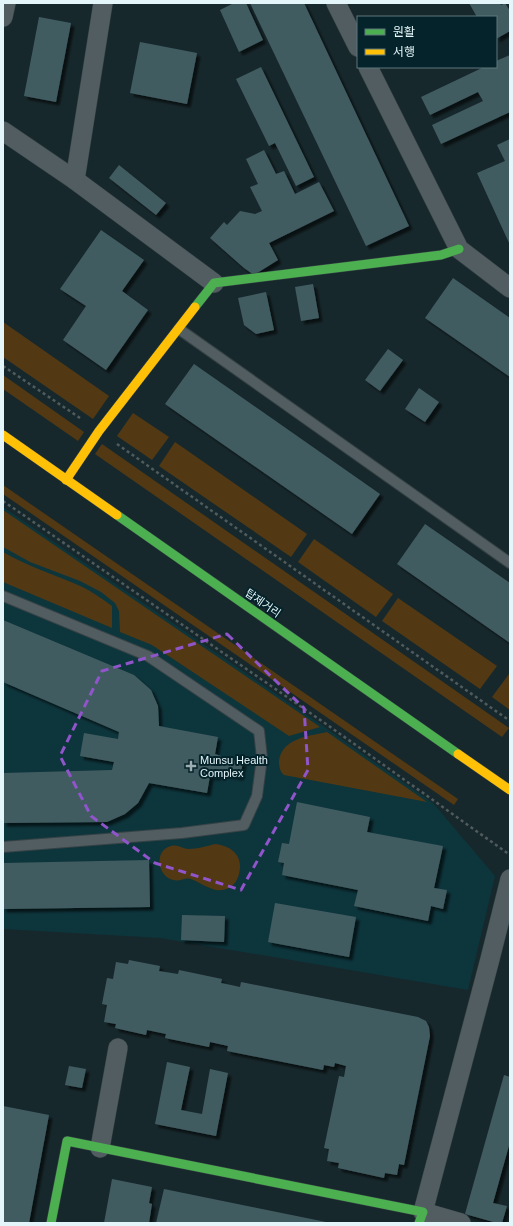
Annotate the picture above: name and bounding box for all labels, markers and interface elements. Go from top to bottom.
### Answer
legend [357,16,497,68]
text: 원활 [393,25,415,39]
text: 서행 [393,45,415,59]
street label: 탑제거리 [243,586,283,620]
place label: Munsu Health Complex [200,754,268,779]
marker: Munsu Health Complex [185,760,197,772]

